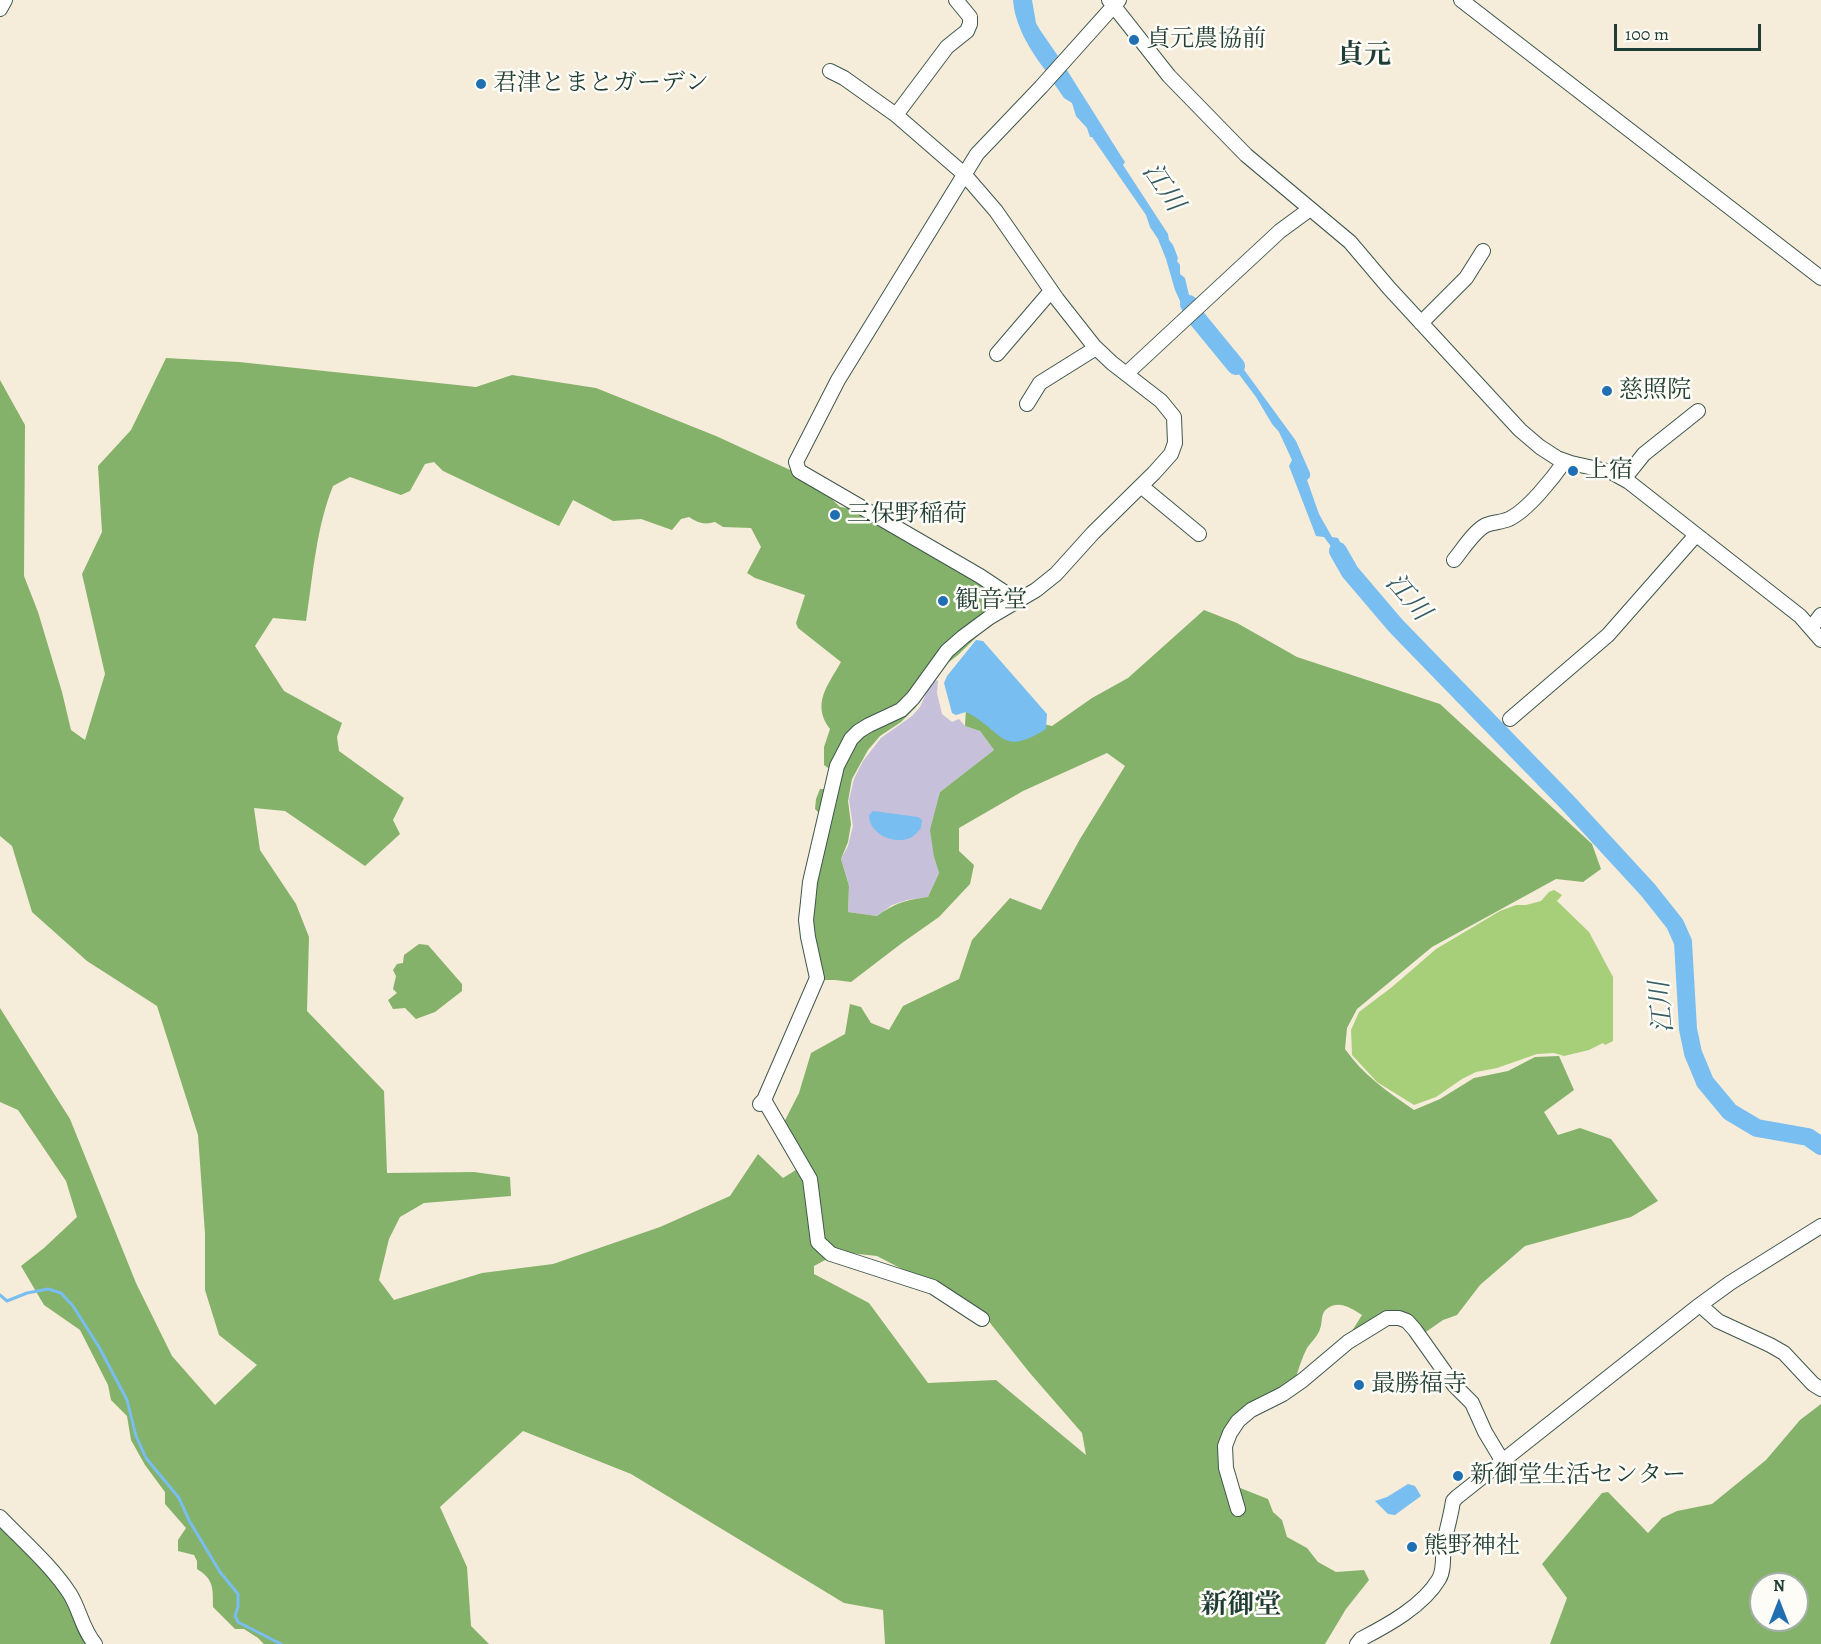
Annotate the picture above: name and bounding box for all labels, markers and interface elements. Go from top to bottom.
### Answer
scale bar [1617,12,1764,50]
text: 100 m [1625,22,1669,46]
place label: 貞元農協前 [1146,26,1266,54]
marker: 貞元農協前 [1127,33,1141,47]
district label: 貞元 [1337,40,1391,72]
place label: 君津とまとガーデン [493,70,709,98]
marker: 君津とまとガーデン [474,77,488,91]
water label: 江川 [1135,158,1189,218]
place label: 慈照院 [1619,377,1691,405]
marker: 慈照院 [1600,384,1614,398]
place label: 上宿 [1585,457,1633,485]
marker: 上宿 [1566,464,1580,478]
place label: 三保野稲荷 [847,501,967,529]
marker: 三保野稲荷 [828,508,842,522]
water label: 江川 [1378,568,1436,628]
place label: 観音堂 [955,587,1027,615]
marker: 観音堂 [936,594,950,608]
water label: 江川 [1645,980,1681,1034]
place label: 最勝福寺 [1371,1371,1467,1399]
marker: 最勝福寺 [1352,1378,1366,1392]
place label: 新御堂生活センター [1470,1462,1686,1490]
marker: 新御堂生活センター [1451,1469,1465,1483]
place label: 熊野神社 [1424,1533,1520,1561]
marker: 熊野神社 [1405,1540,1419,1554]
north arrow [1749,1572,1809,1632]
text: N [1773,1575,1785,1597]
district label: 新御堂 [1201,1590,1281,1622]

